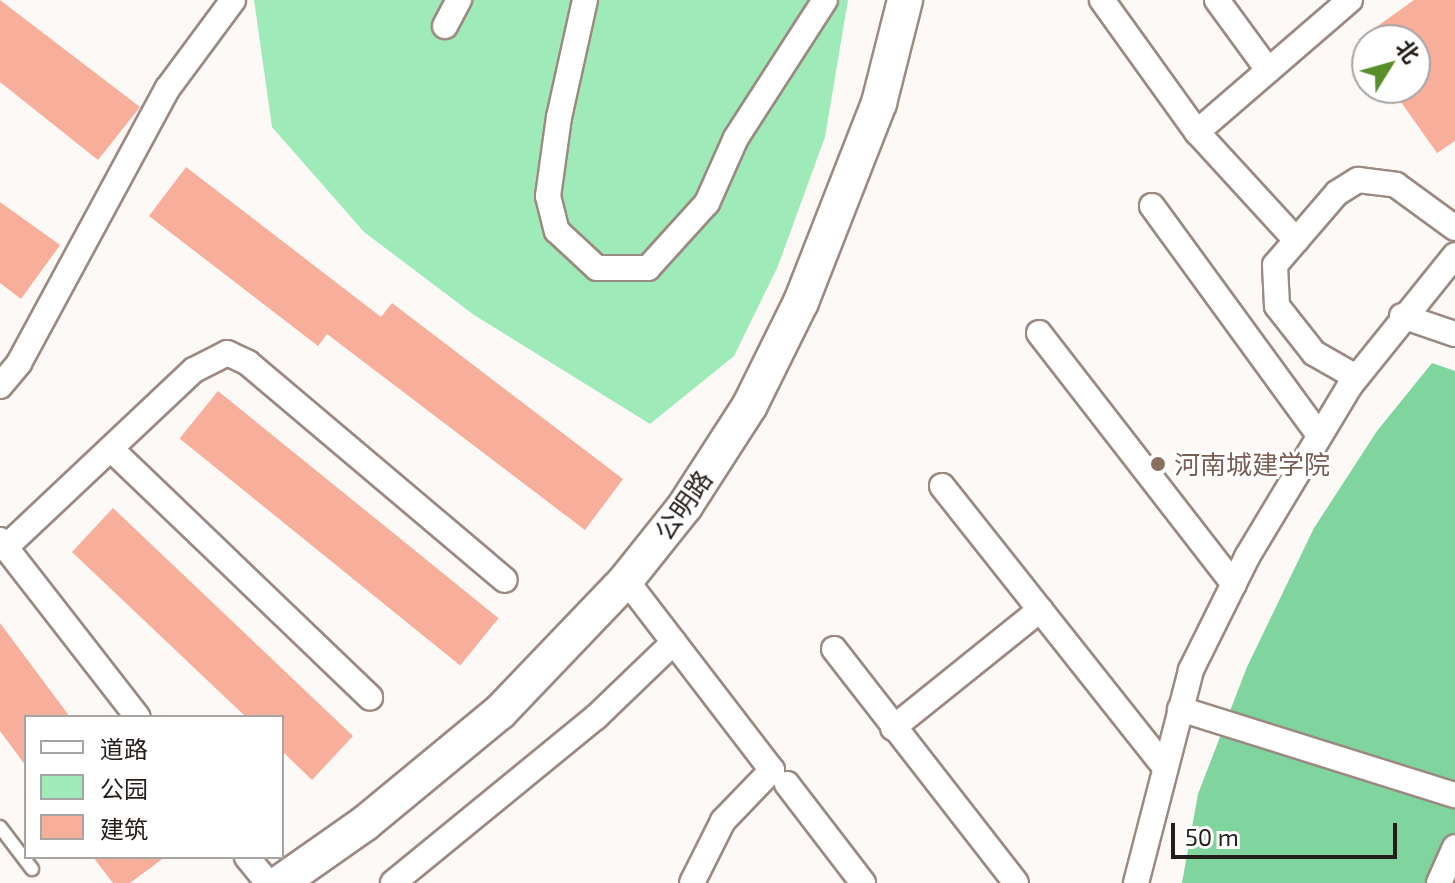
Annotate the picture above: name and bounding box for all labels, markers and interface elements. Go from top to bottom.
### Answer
north arrow [1351,24,1431,104]
text: 北 [1392,34,1426,67]
place label: 河南城建学院 [1174,448,1330,480]
marker: 河南城建学院 [1149,455,1167,473]
street label: 公明路 [648,464,718,546]
legend [24,715,284,859]
text: 道路 [100,734,148,763]
text: 公园 [100,774,148,803]
scale bar [1175,807,1401,857]
text: 建筑 [100,814,148,843]
text: 50 m [1185,822,1239,851]

